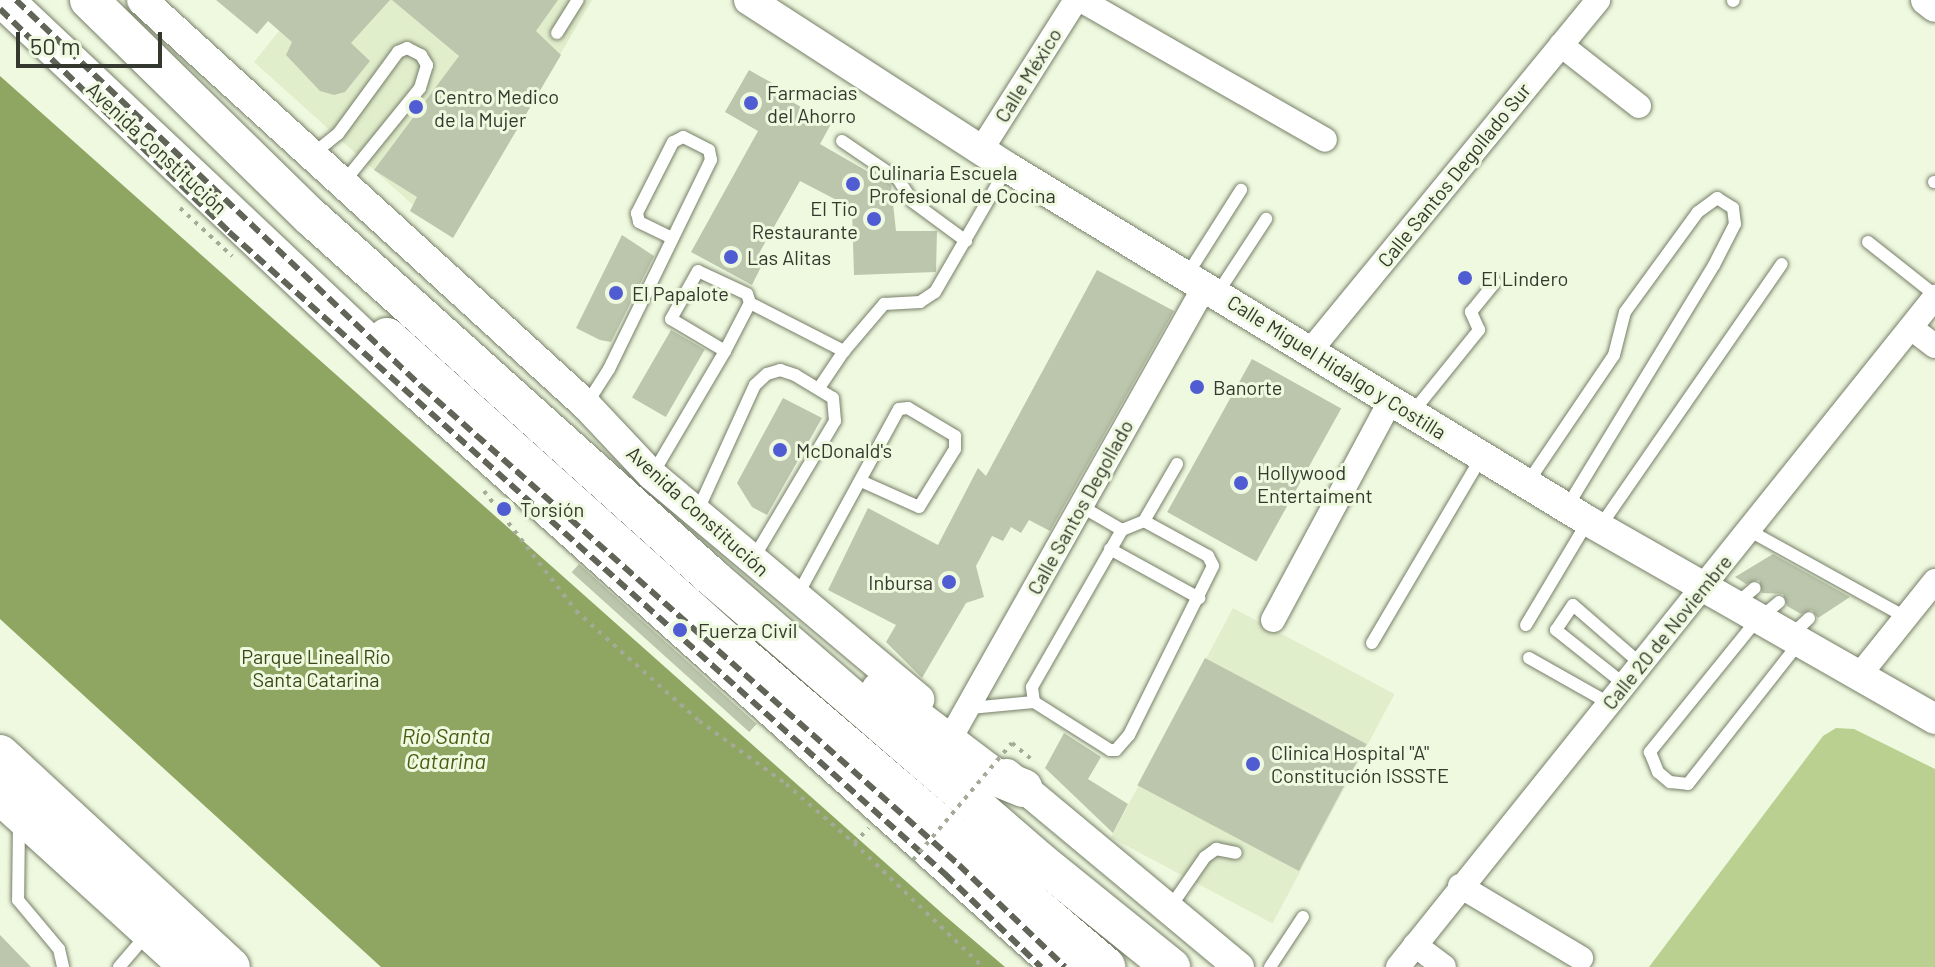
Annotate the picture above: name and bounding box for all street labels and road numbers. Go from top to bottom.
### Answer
street label: Calle México [990,23,1066,127]
street label: Avenida Constitución [82,77,232,219]
street label: Calle Santos Degollado Sur [1372,78,1536,272]
street label: Calle Miguel Hidalgo y Costilla [1223,290,1451,444]
street label: Calle Santos Degollado [1022,415,1138,599]
street label: Avenida Constitución [622,441,774,581]
street label: Calle 20 de Noviembre [1597,550,1737,714]

